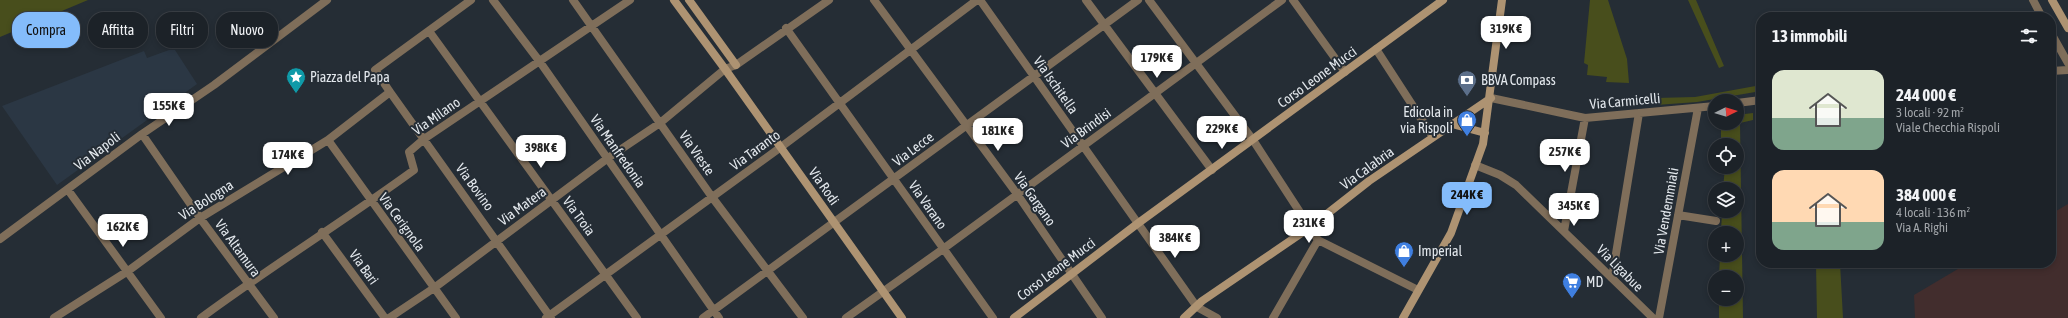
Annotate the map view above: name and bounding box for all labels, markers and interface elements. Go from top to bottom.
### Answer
chip: Compra [12,12,80,48]
chip: Affitta [88,12,148,48]
chip: Filtri [156,12,208,48]
chip: Nuovo [216,12,278,48]
pin: 319K € [1473,16,1539,50]
text: 319K € [1490,21,1522,36]
icon: filters [2018,25,2040,47]
text: 13 immobili [1772,26,1847,46]
street label: Corso Leone Mucci [1274,43,1360,111]
pin: 179K € [1124,45,1190,79]
text: 179K € [1141,50,1173,65]
street label: Via Ischitella [1030,53,1082,117]
place icon: Piazza del Papa [285,66,307,94]
place label: Piazza del Papa [310,69,390,85]
bank icon: BBVA Compass [1456,69,1478,97]
place label: BBVA Compass [1481,72,1556,88]
text: 244 000 € [1896,85,1956,105]
icon: home [1804,86,1852,134]
street label: Via Carmicelli [1589,90,1661,112]
pin: 155K € [136,93,202,127]
street label: Via Milano [409,94,463,138]
north arrow [1708,94,1744,130]
map controls [1708,94,1744,306]
text: 155K € [153,98,185,113]
place label: Edicola in via Rispoli [1400,104,1453,136]
street label: Via Brindisi [1058,105,1114,151]
text: 3 locali · 92 m² [1896,105,1964,120]
shop icon: Edicola in via Rispoli [1456,109,1478,137]
street label: Via Manfredonia [587,112,649,190]
pin: 229K € [1189,116,1255,150]
pin: 181K € [965,118,1031,152]
text: Viale Checchia Rispoli [1896,120,2000,135]
text: 229K € [1206,121,1238,136]
text: 181K € [982,123,1014,138]
street label: Via Taranto [727,127,783,173]
street label: Via Vieste [676,128,718,178]
street label: Via Lecce [889,128,937,170]
street label: Via Napoli [71,129,123,173]
pin: 398K € [508,135,574,169]
button: locate [1708,138,1744,174]
pin: 257K € [1532,139,1598,173]
text: 398K € [525,140,557,155]
pin: 174K € [255,142,321,176]
street label: Via Calabria [1337,143,1397,193]
text: 257K € [1549,144,1581,159]
text: 174K € [272,147,304,162]
street label: Via Bovino [453,160,497,214]
street label: Via Rodi [805,164,843,208]
street label: Via Vendemmiali [1650,166,1682,256]
street label: Via Gargano [1011,169,1059,229]
street label: Via Bologna [176,177,236,223]
street label: Via Varano [906,178,950,232]
pin: 244K € [1434,182,1500,216]
button: layers [1708,182,1744,218]
street label: Via Matera [495,183,549,229]
text: 384 000 € [1896,185,1956,205]
icon: home [1804,186,1852,234]
text: 244K € [1451,187,1483,202]
street label: Via Cerignola [376,190,428,254]
street label: Via Troia [560,193,598,239]
pin: 345K € [1541,193,1607,227]
text: 345K € [1558,198,1590,213]
text: 4 locali · 136 m² [1896,205,1970,220]
pin: 231K € [1276,210,1342,244]
pin: 162K € [90,214,156,248]
text: 231K € [1293,215,1325,230]
street label: Via Altamura [212,216,264,280]
text: 162K € [107,219,139,234]
text: Via A. Righi [1896,220,1948,235]
pin: 384K € [1142,225,1208,259]
button: + [1708,226,1744,262]
text: 384K € [1159,230,1191,245]
street label: Corso Leone Mucci [1014,234,1098,304]
shop icon: Imperial [1393,240,1415,268]
street label: Via Ligabue [1593,241,1647,295]
place label: Imperial [1418,243,1463,259]
street label: Via Bari [346,247,382,287]
button: − [1708,270,1744,306]
supermarket icon: MD [1561,271,1583,299]
place label: MD [1586,274,1603,290]

